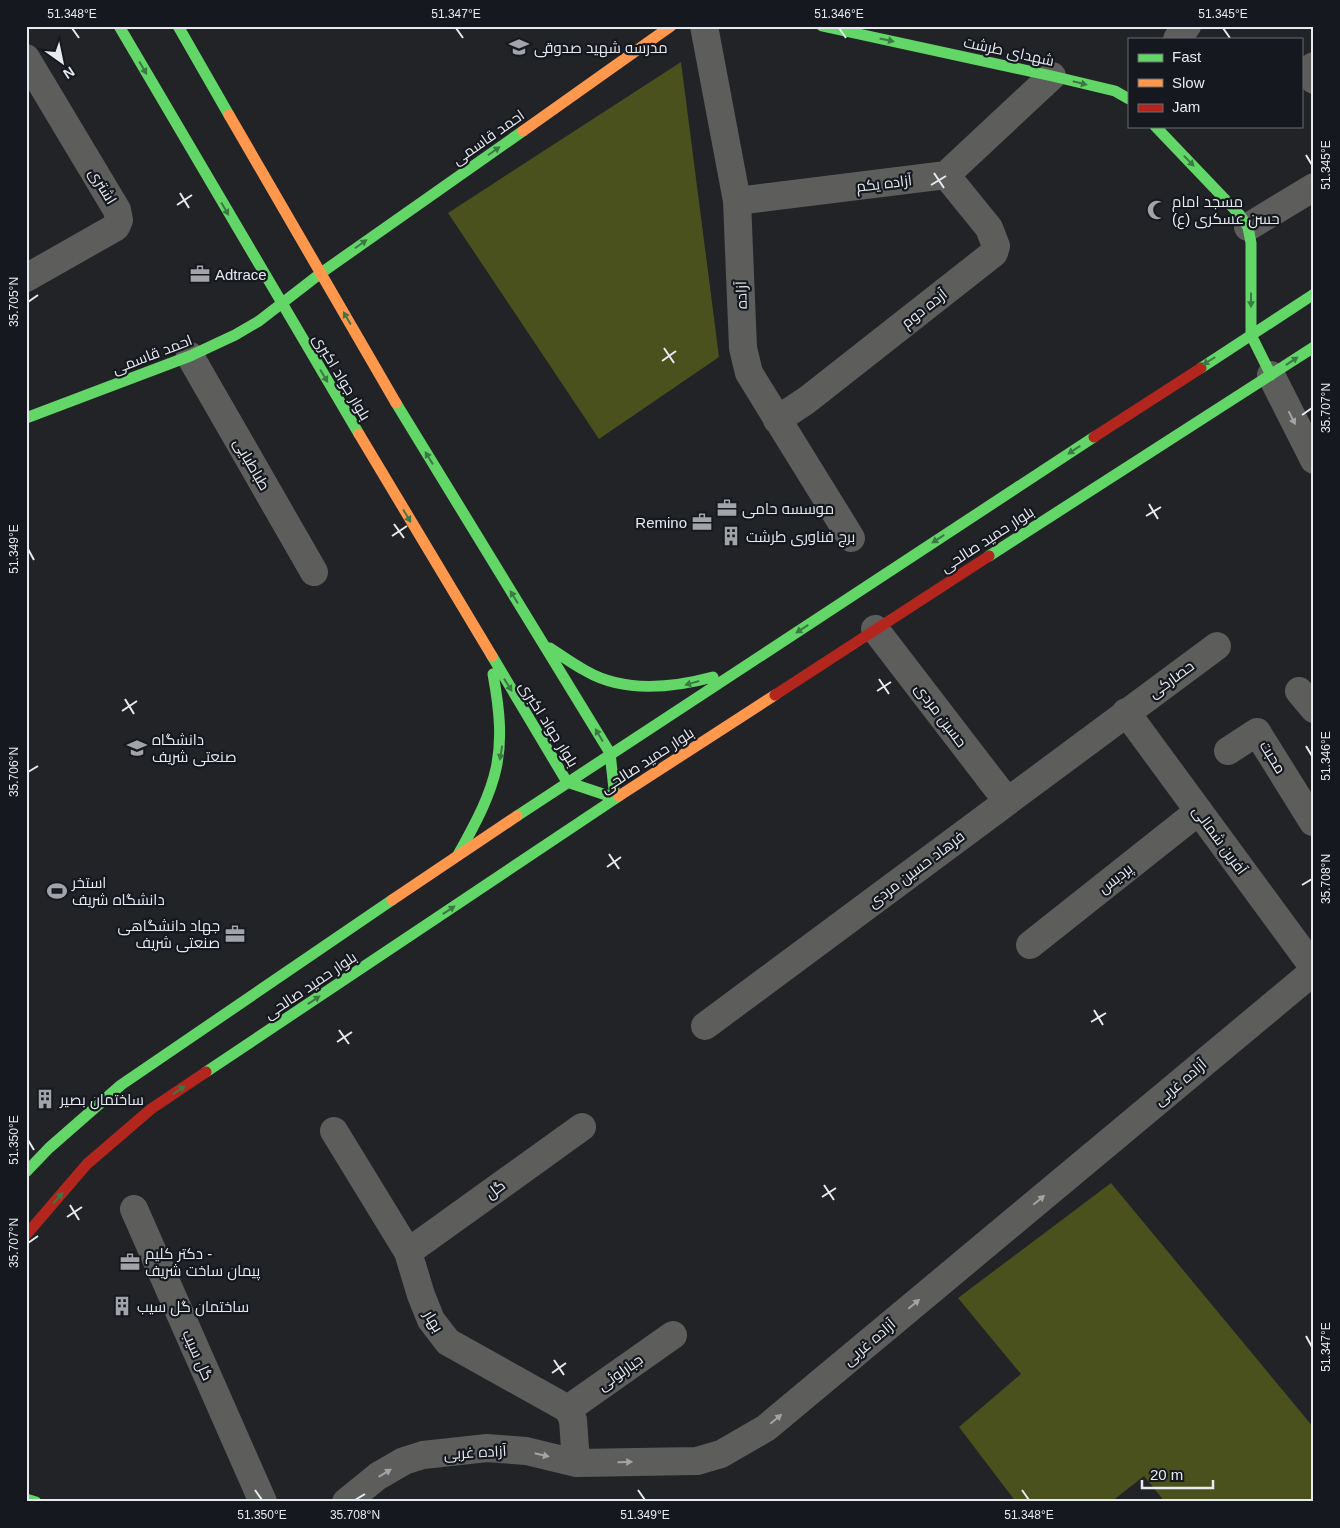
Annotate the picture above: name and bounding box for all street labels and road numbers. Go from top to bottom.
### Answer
street label: شهدای طرشت [962,33,1056,71]
street label: احمد قاسمی [449,106,528,170]
street label: اشتری [84,165,120,208]
street label: آزاده یکم [855,171,913,197]
street label: آزاده [732,281,751,309]
street label: آزده دوم [898,285,951,333]
street label: احمد قاسمی [110,331,195,379]
street label: بلوار جواد اکبری [308,331,374,424]
street label: طباطبایی [229,435,274,494]
street label: بلوار حمید صالحی [937,503,1038,577]
street label: حصارکی [1145,657,1198,703]
street label: بلوار جواد اکبری [514,678,582,771]
street label: حسین مردی [910,680,970,751]
street label: بلوار حمید صالحی [597,724,698,798]
street label: محبت [1256,738,1290,776]
street label: آفرین شمالی [1188,802,1251,879]
street label: فرهاد حسین مردی [864,827,969,912]
street label: پردیس [1095,859,1137,898]
street label: بلوار حمید صالحی [261,948,360,1024]
street label: آزاده غربی [1150,1055,1211,1110]
street label: گل [482,1176,510,1204]
street label: بهار [419,1306,447,1336]
street label: آزاده غربی [839,1315,900,1370]
street label: گل سیب [177,1327,217,1384]
street label: جبارلوئی [594,1350,647,1395]
street label: آزاده غربی [443,1442,507,1464]

